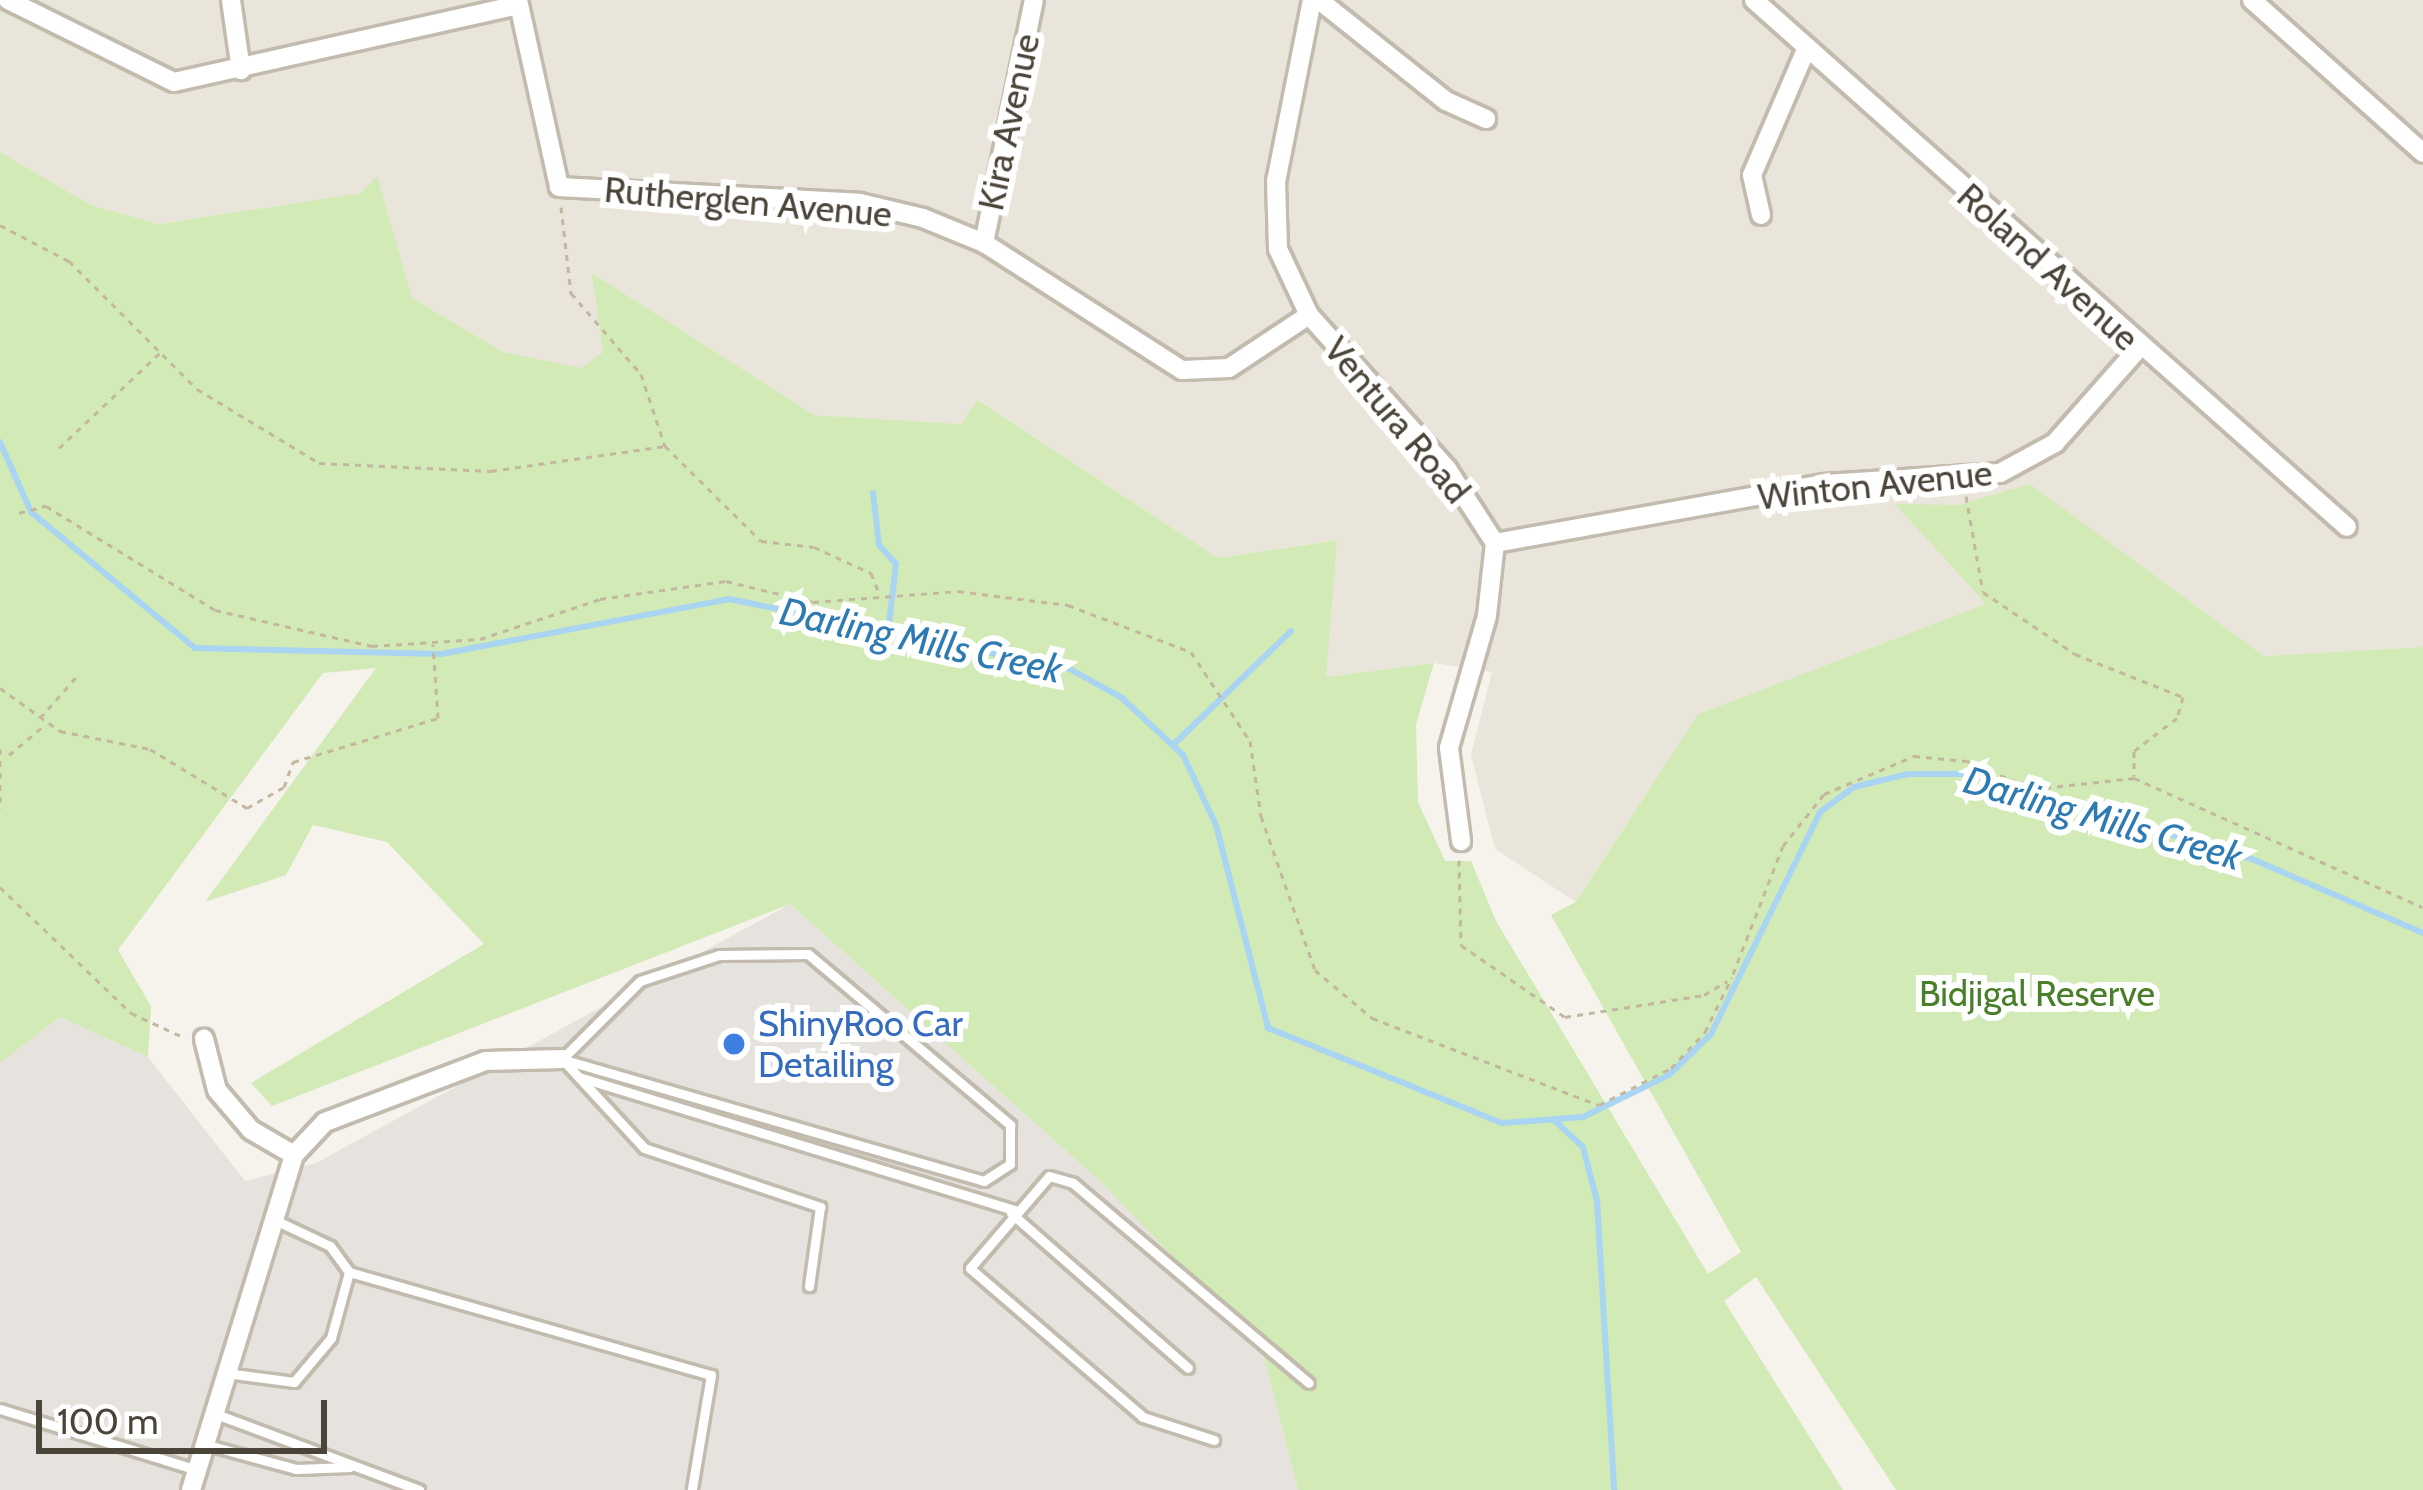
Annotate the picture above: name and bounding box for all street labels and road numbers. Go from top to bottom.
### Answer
street label: Kira Avenue [969,30,1049,214]
street label: Rutherglen Avenue [602,168,894,236]
street label: Roland Avenue [1948,174,2148,360]
street label: Ventura Road [1315,328,1479,512]
street label: Winton Avenue [1756,451,1994,519]

